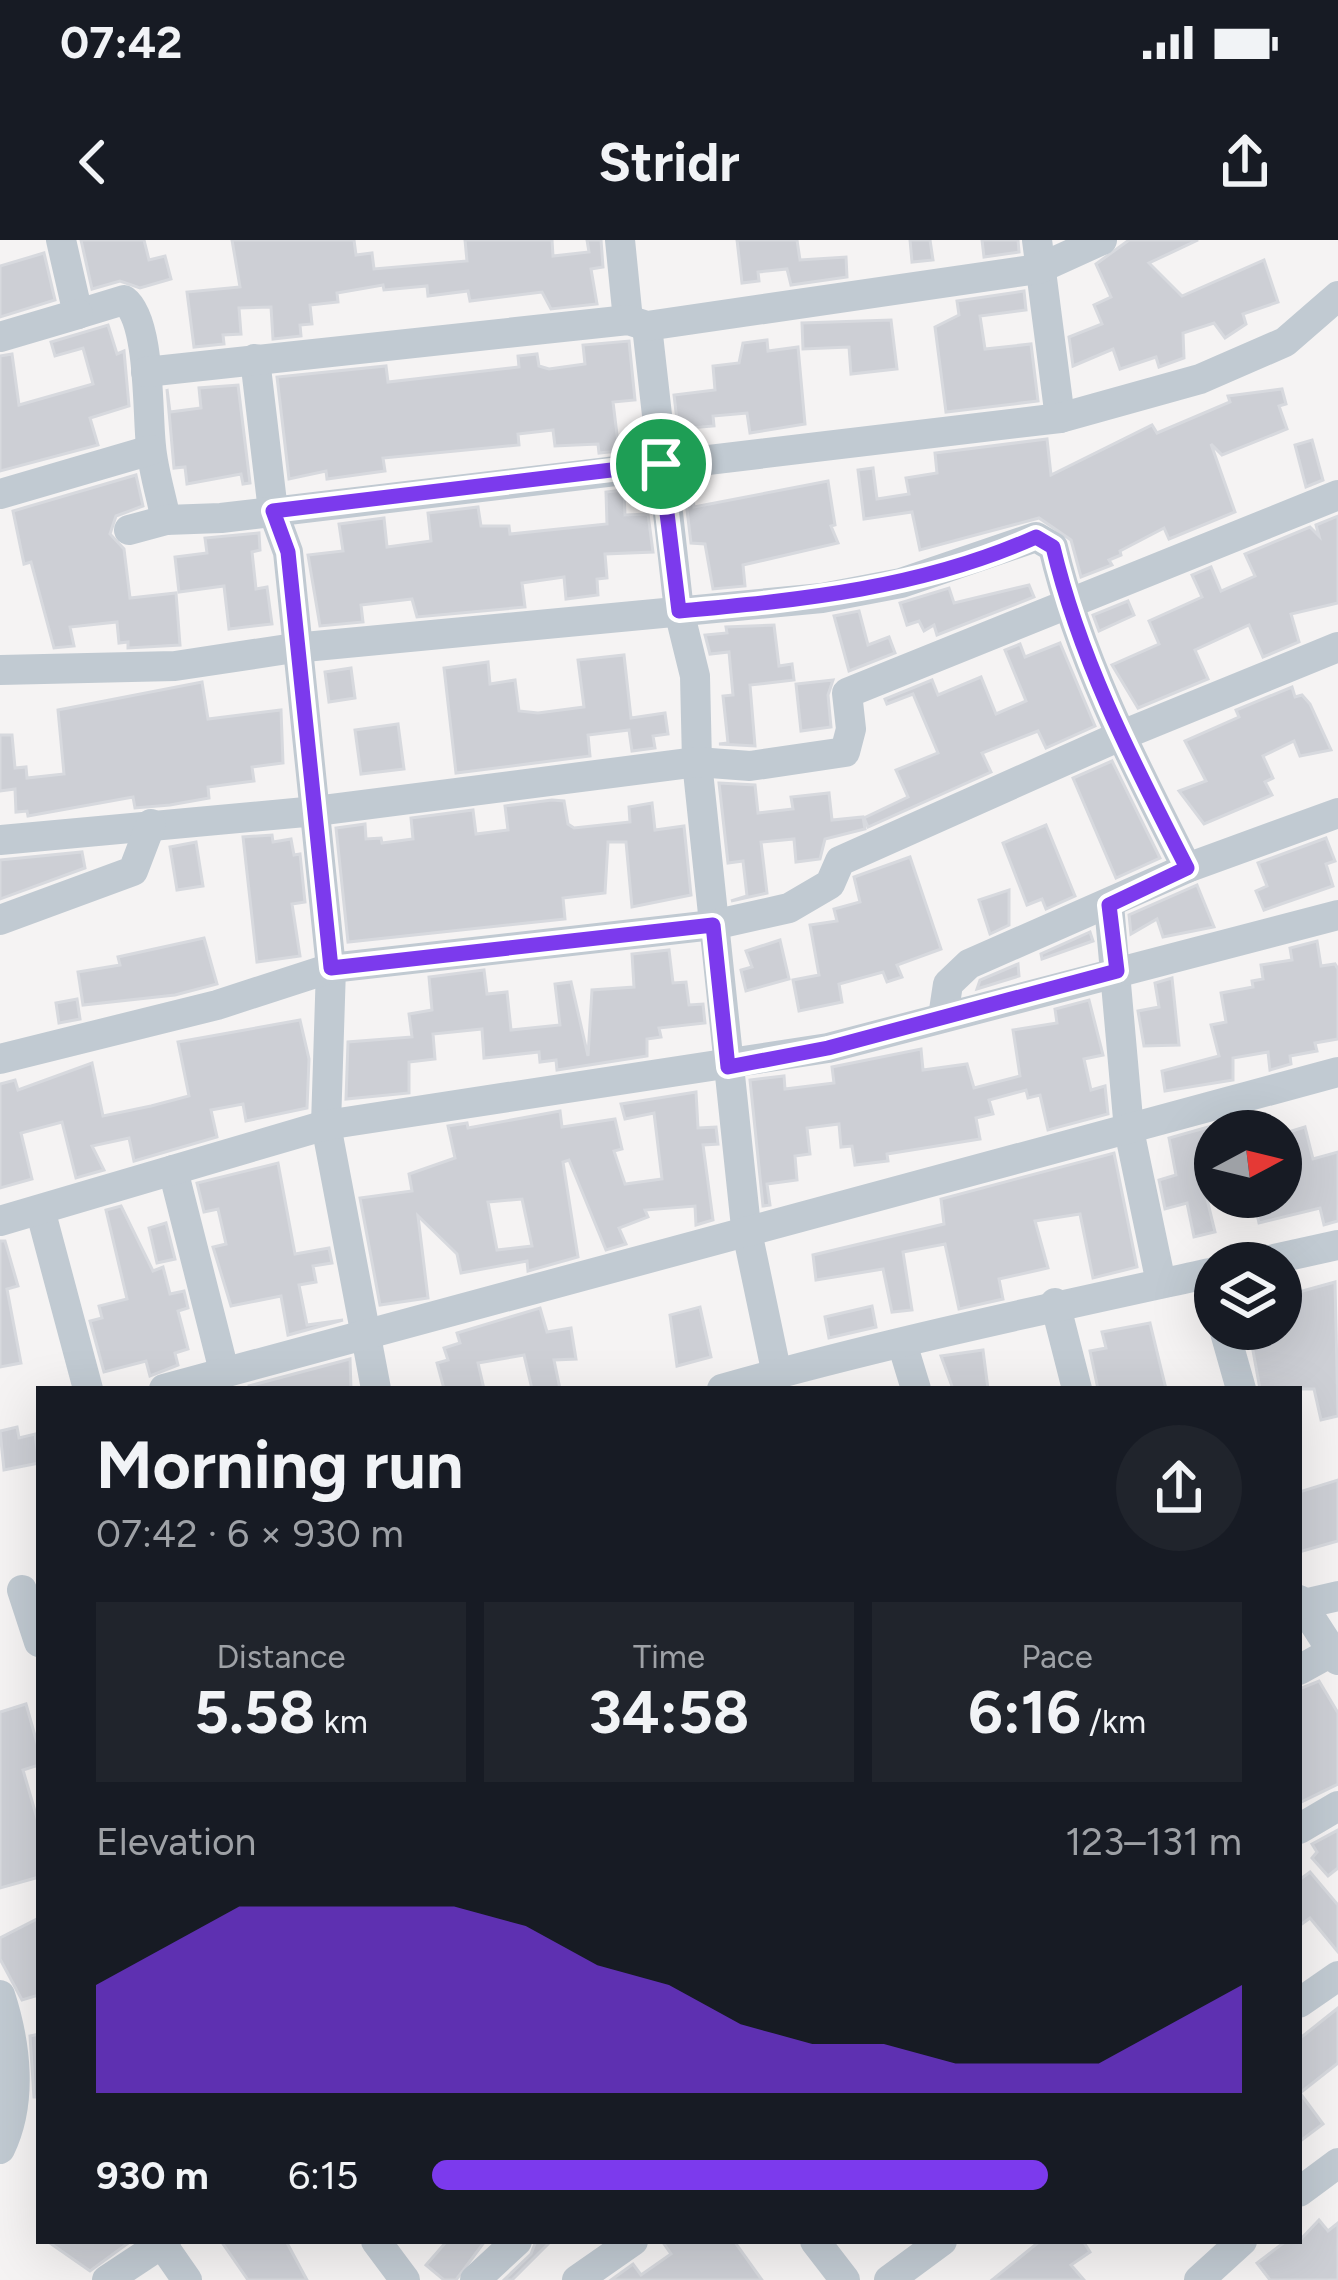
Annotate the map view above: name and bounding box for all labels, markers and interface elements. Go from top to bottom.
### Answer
text: 07:42 [60,15,182,69]
icon: back [60,129,126,195]
icon: share [1212,129,1278,195]
text: Stridr [598,130,740,195]
pin [610,413,712,515]
icon: arrive [628,431,694,497]
north arrow [1194,1110,1302,1218]
map controls [1194,1110,1302,1350]
button: layers [1194,1242,1302,1350]
text: Morning run [96,1425,464,1505]
button: share [1116,1425,1242,1551]
text: 07:42 · 6 × 930 m [96,1510,404,1557]
text: Distance [216,1637,346,1676]
text: Time [633,1637,705,1676]
text: Pace [1021,1637,1093,1676]
text: 5.58 [194,1676,316,1748]
text: 34:58 [589,1676,749,1748]
text: 6:16 [968,1676,1081,1748]
text: km [316,1702,368,1741]
text: /km [1081,1702,1146,1741]
text: Elevation [96,1818,256,1865]
text: 123–131 m [1065,1818,1242,1865]
text: 930 m [96,2152,209,2199]
text: 6:15 [288,2152,358,2199]

